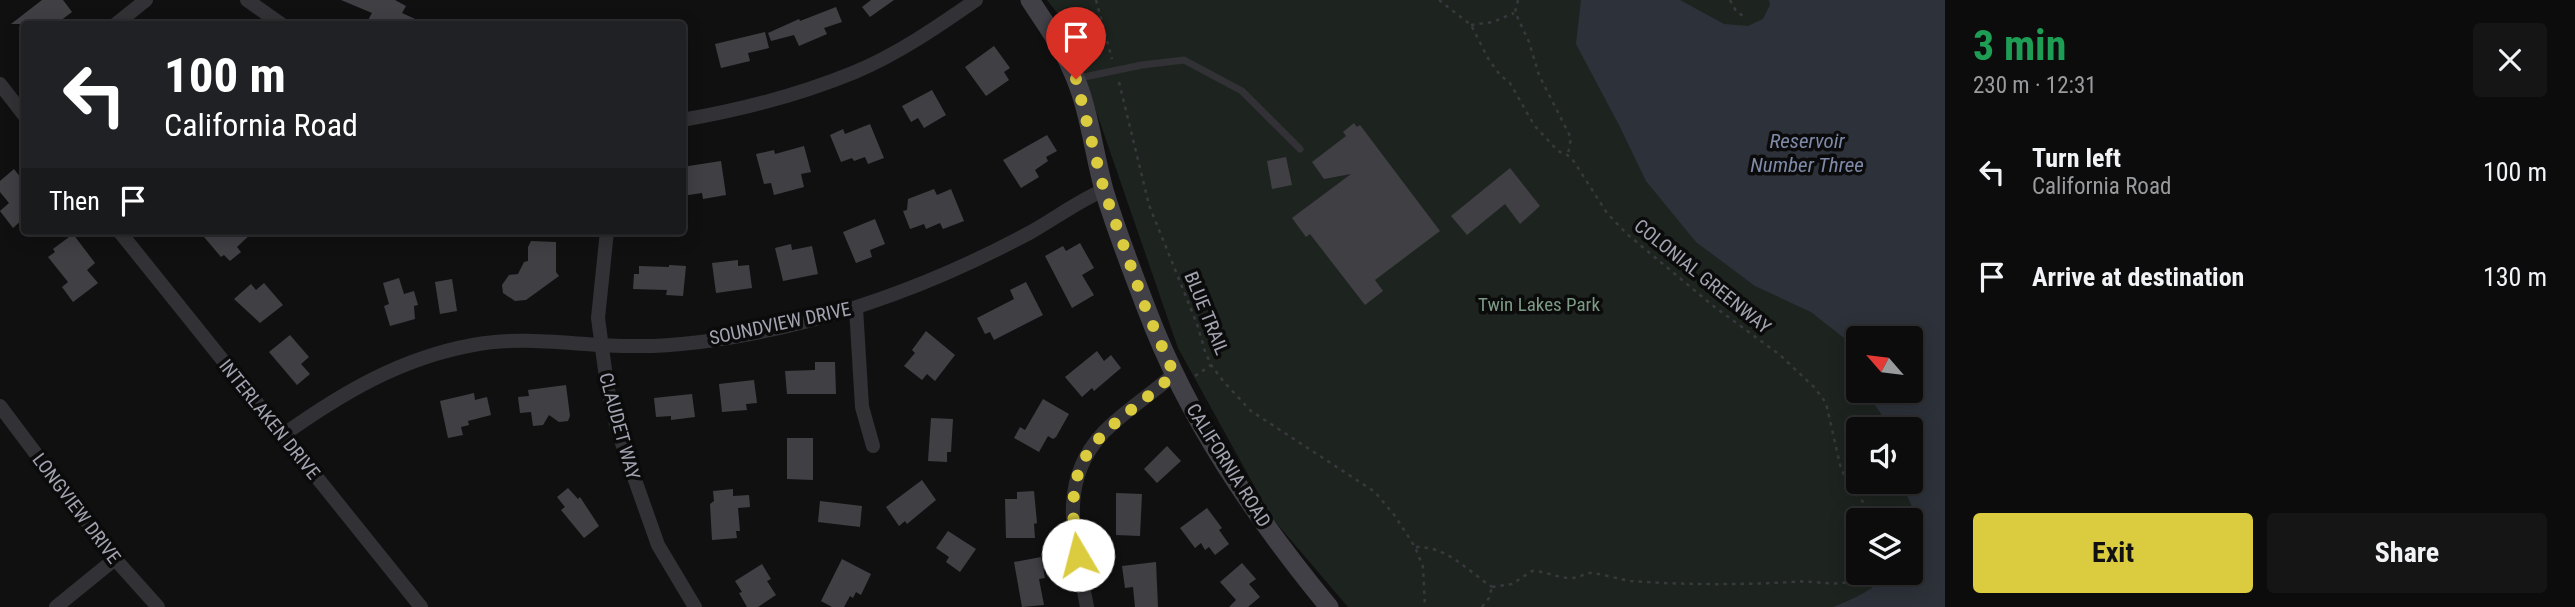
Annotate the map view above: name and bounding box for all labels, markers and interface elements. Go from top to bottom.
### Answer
pin [1046,7,1106,79]
icon: arrive [1057,18,1095,56]
text: 3 min [1973,21,2066,70]
button: close [2473,23,2547,97]
text: 100 m [164,47,286,104]
icon: left [49,49,140,140]
text: 230 m · 12:31 [1973,72,2097,99]
text: California Road [164,106,358,144]
water label: Reservoir Number Three [1750,129,1864,177]
text: Turn left [2032,143,2121,173]
icon: left [1973,153,2011,191]
text: 100 m [2483,157,2547,187]
text: California Road [2032,173,2171,200]
icon: arrive [114,182,152,220]
text: Then [49,186,100,216]
street label: COLONIAL GREENWAY [1630,214,1776,339]
icon: arrive [1973,258,2011,296]
text: Arrive at destination [2032,262,2244,292]
text: 130 m [2483,262,2547,292]
street label: BLUE TRAIL [1179,268,1234,358]
park label: Twin Lakes Park [1478,293,1600,316]
street label: SOUNDVIEW DRIVE [707,297,853,350]
north arrow [1846,326,1923,402]
map controls [1846,326,1923,585]
street label: INTERLAKEN DRIVE [214,355,325,484]
street label: CLAUDET WAY [594,370,645,482]
street label: CALIFORNIA ROAD [1181,399,1276,531]
button: sound [1846,417,1923,494]
street label: LONGVIEW DRIVE [28,449,126,568]
button: layers [1846,508,1923,585]
button: Exit [1973,513,2253,593]
button: Share [2267,513,2547,593]
position arrow [1041,518,1115,592]

